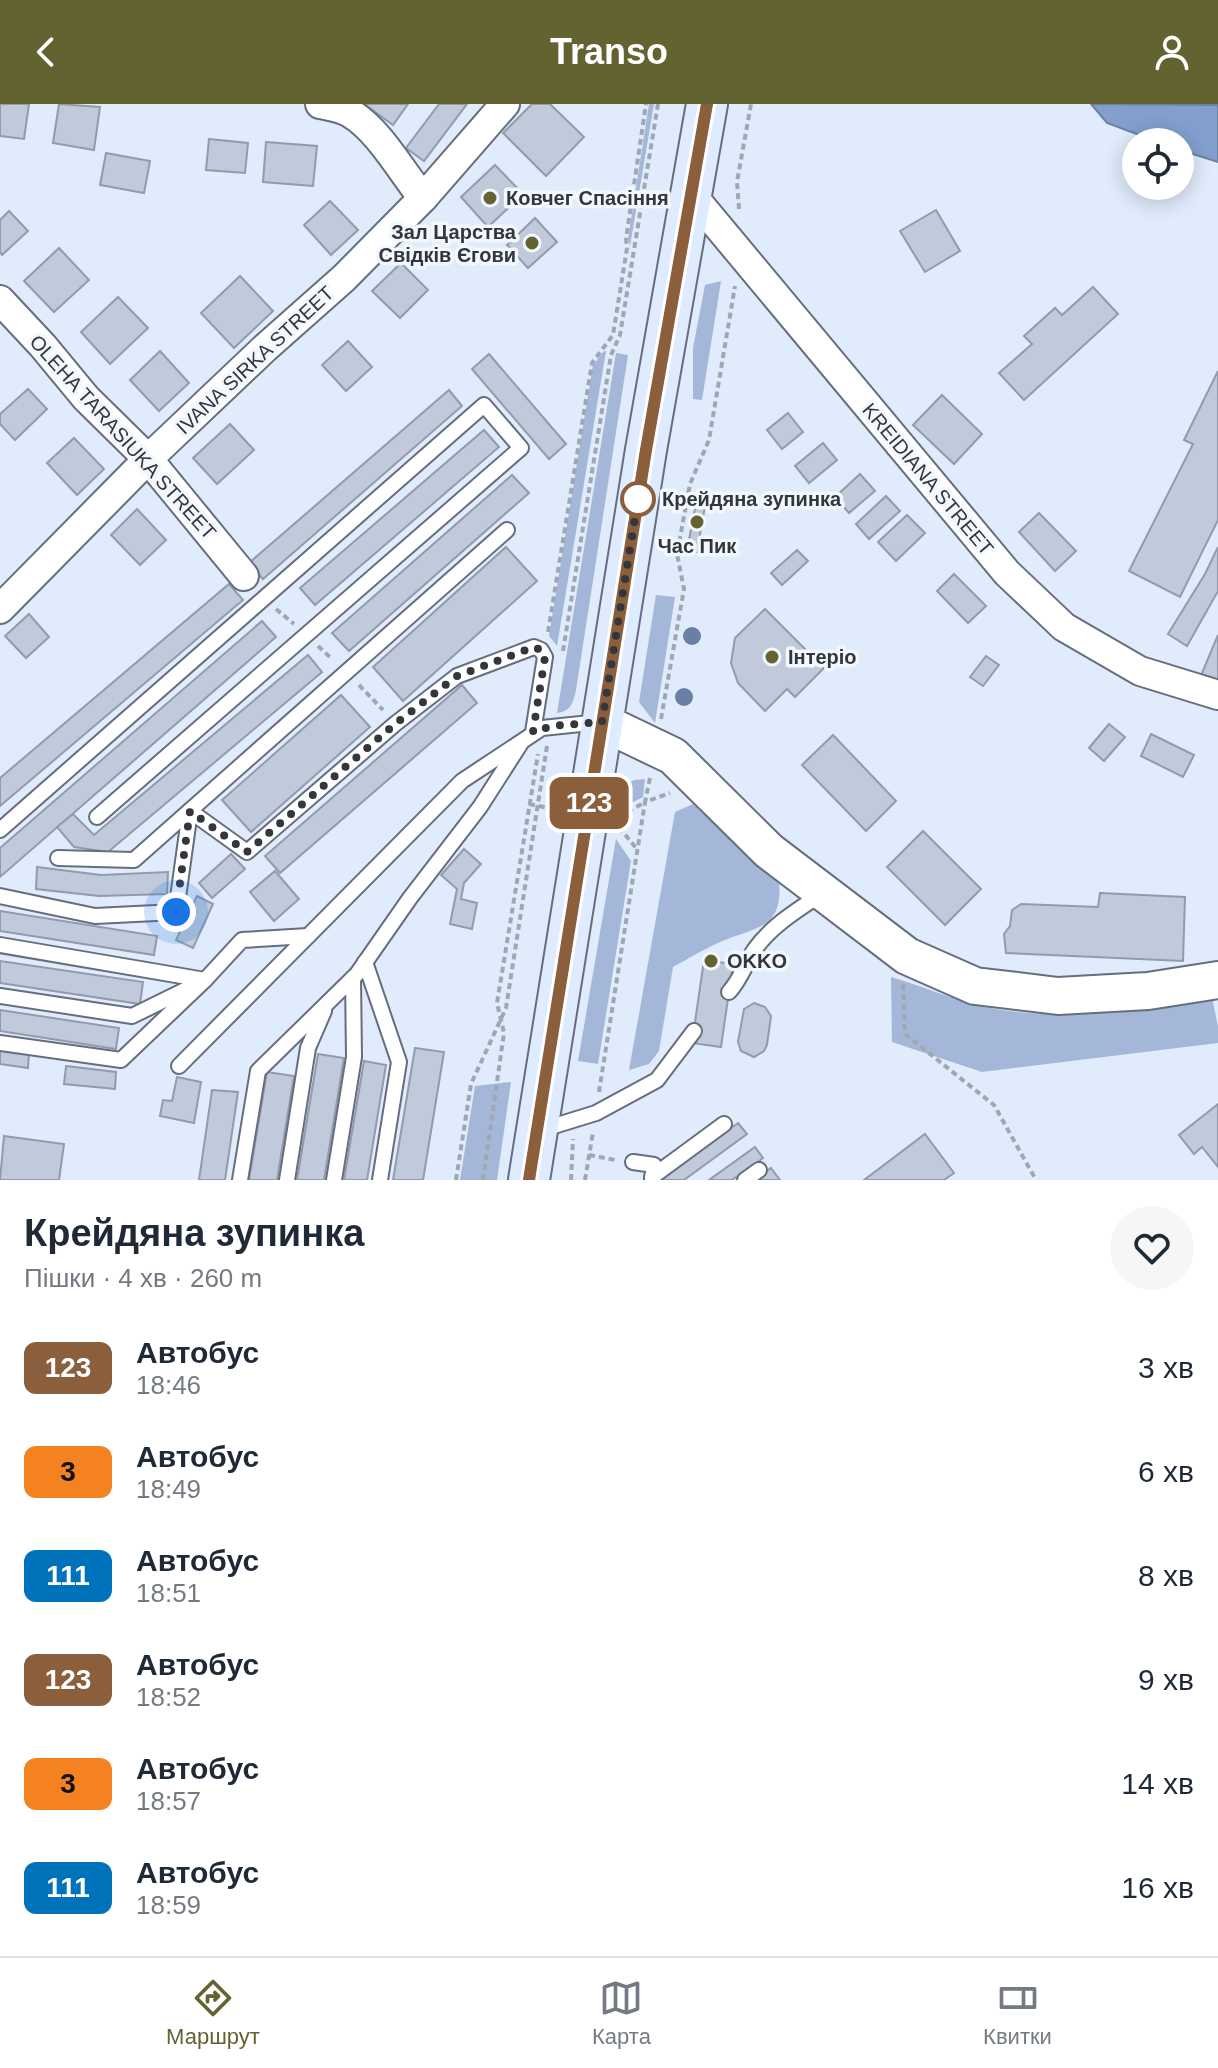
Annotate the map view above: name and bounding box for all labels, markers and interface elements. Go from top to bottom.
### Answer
icon: back [24,30,68,74]
icon: person [1150,30,1194,74]
text: Transo [550,31,668,72]
map controls [1122,128,1194,200]
button: locate [1122,128,1194,200]
place label: Ковчег Спасіння [506,187,669,209]
marker: Ковчег Спасіння [481,189,499,207]
place label: Зал Царства Свідків Єгови [378,221,517,266]
marker: Зал Царства Свідків Єгови [523,234,541,252]
street label: IVANA SIRKA STREET [172,282,338,438]
street label: OLEHA TARASIUKA STREET [25,330,221,544]
street label: KREIDIANA STREET [858,399,998,559]
marker: Крейдяна зупинка [621,482,655,516]
place label: Крейдяна зупинка [662,488,842,510]
marker: Час Пик [688,513,706,531]
place label: Час Пик [658,535,737,557]
place label: Інтеріо [788,646,857,668]
marker: Інтеріо [763,648,781,666]
line badge: 123 [543,777,635,829]
text: 123 [566,787,612,818]
your location [156,892,196,932]
place label: OKKO [727,950,787,972]
marker: OKKO [702,952,720,970]
button: heart [1110,1206,1194,1290]
text: Крейдяна зупинка [24,1212,364,1254]
text: Пішки · 4 хв · 260 m [24,1263,262,1293]
text: Автобус [136,1336,259,1369]
text: 3 хв [1138,1351,1194,1384]
text: 123 [45,1352,91,1383]
text: 18:46 [136,1370,201,1400]
text: Автобус [136,1440,259,1473]
text: 6 хв [1138,1455,1194,1488]
text: 3 [60,1456,76,1487]
text: 18:49 [136,1474,201,1504]
text: Автобус [136,1544,259,1577]
text: 8 хв [1138,1559,1194,1592]
text: 111 [46,1560,90,1591]
text: 18:51 [136,1578,201,1608]
text: Автобус [136,1648,259,1681]
text: 9 хв [1138,1663,1194,1696]
text: 123 [45,1664,91,1695]
text: 18:52 [136,1682,201,1712]
text: Автобус [136,1752,259,1785]
text: 14 хв [1121,1767,1194,1800]
text: 3 [60,1768,76,1799]
text: 18:57 [136,1786,201,1816]
text: Автобус [136,1856,259,1889]
text: 16 хв [1121,1871,1194,1904]
text: 111 [46,1872,90,1903]
text: 18:59 [136,1890,201,1920]
tab: Маршрут [166,1976,260,2050]
tab: Карта [592,1976,651,2050]
tab: Квитки [983,1976,1052,2050]

